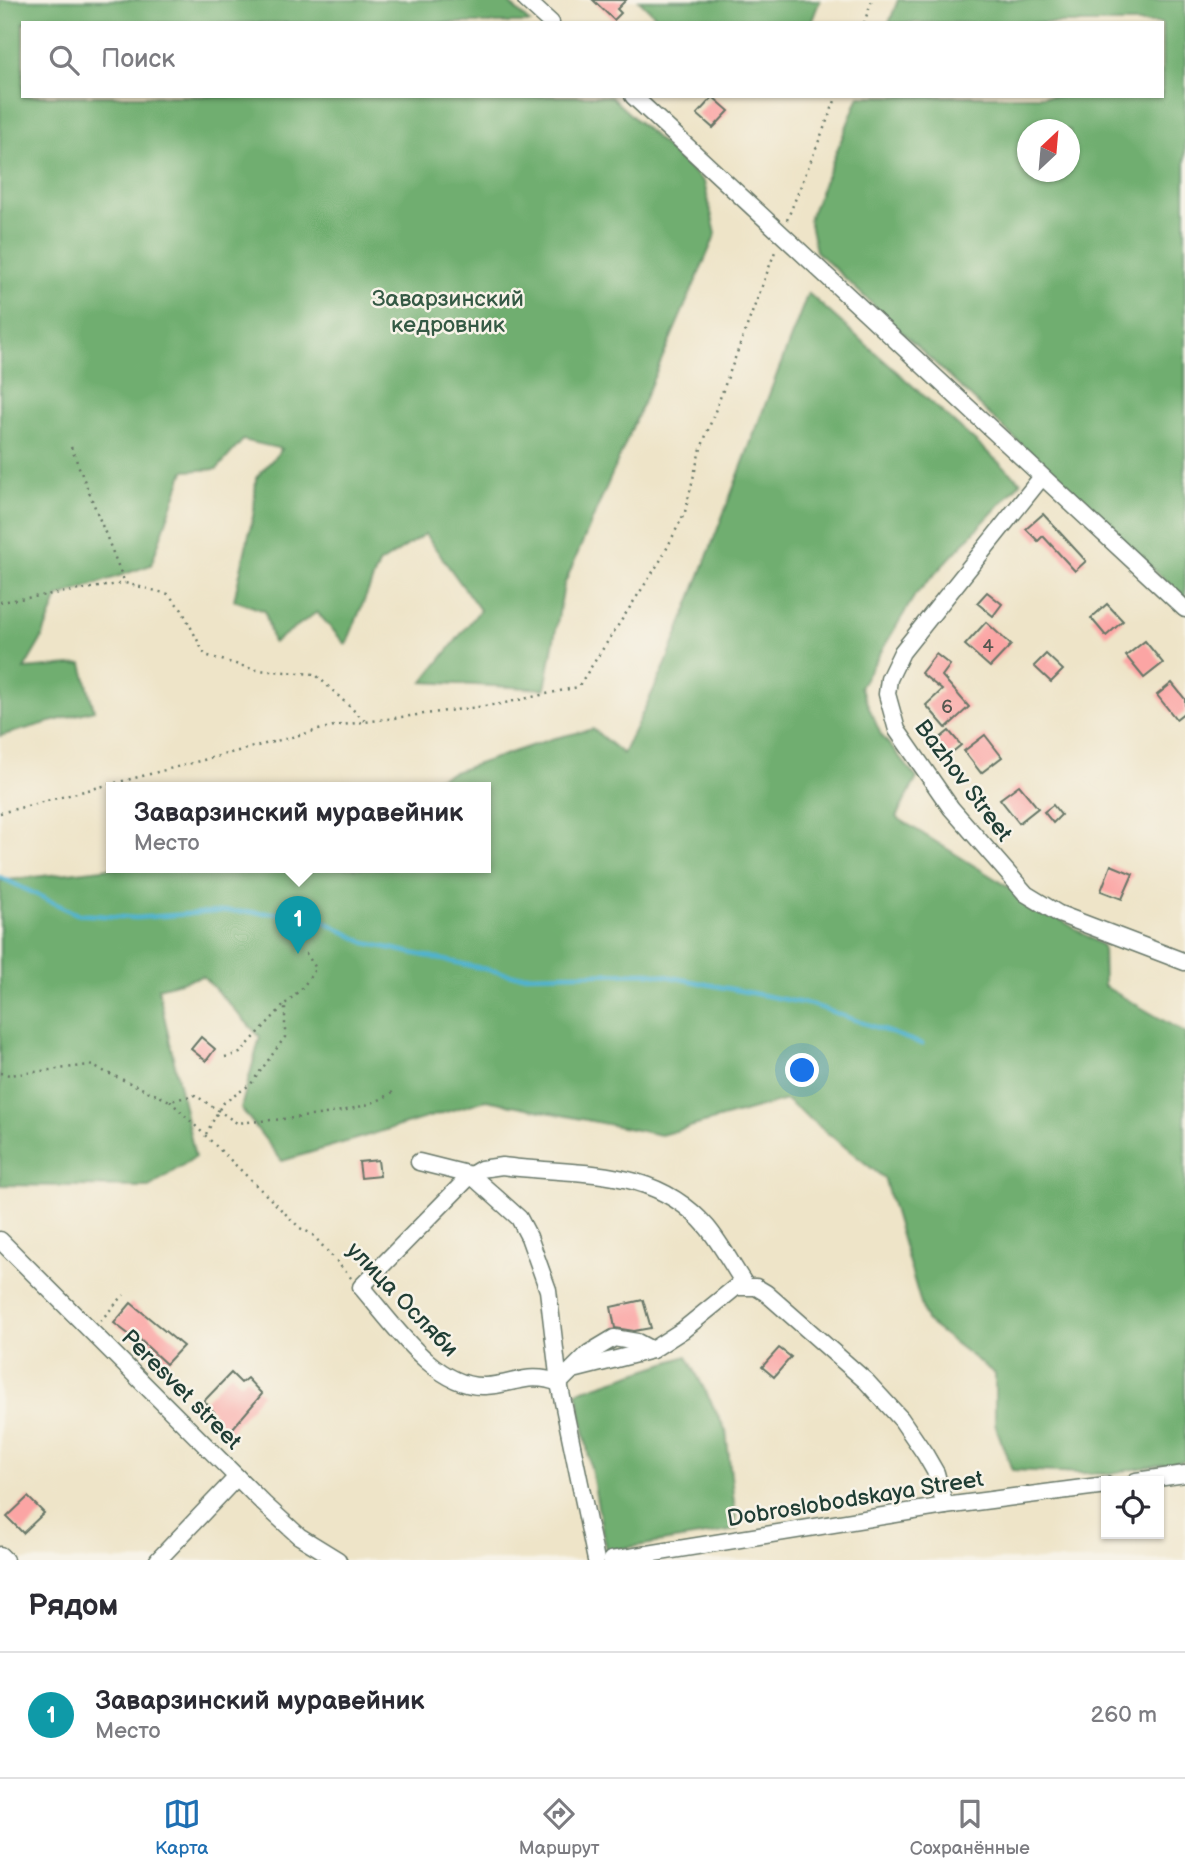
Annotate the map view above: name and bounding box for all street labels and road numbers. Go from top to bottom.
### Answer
street label: Bazhov Street [908,714,1018,847]
street label: улица Осляби [340,1236,464,1363]
street label: Peresvet street [115,1324,247,1456]
street label: Dobroslobodskaya Street [725,1465,985,1533]

